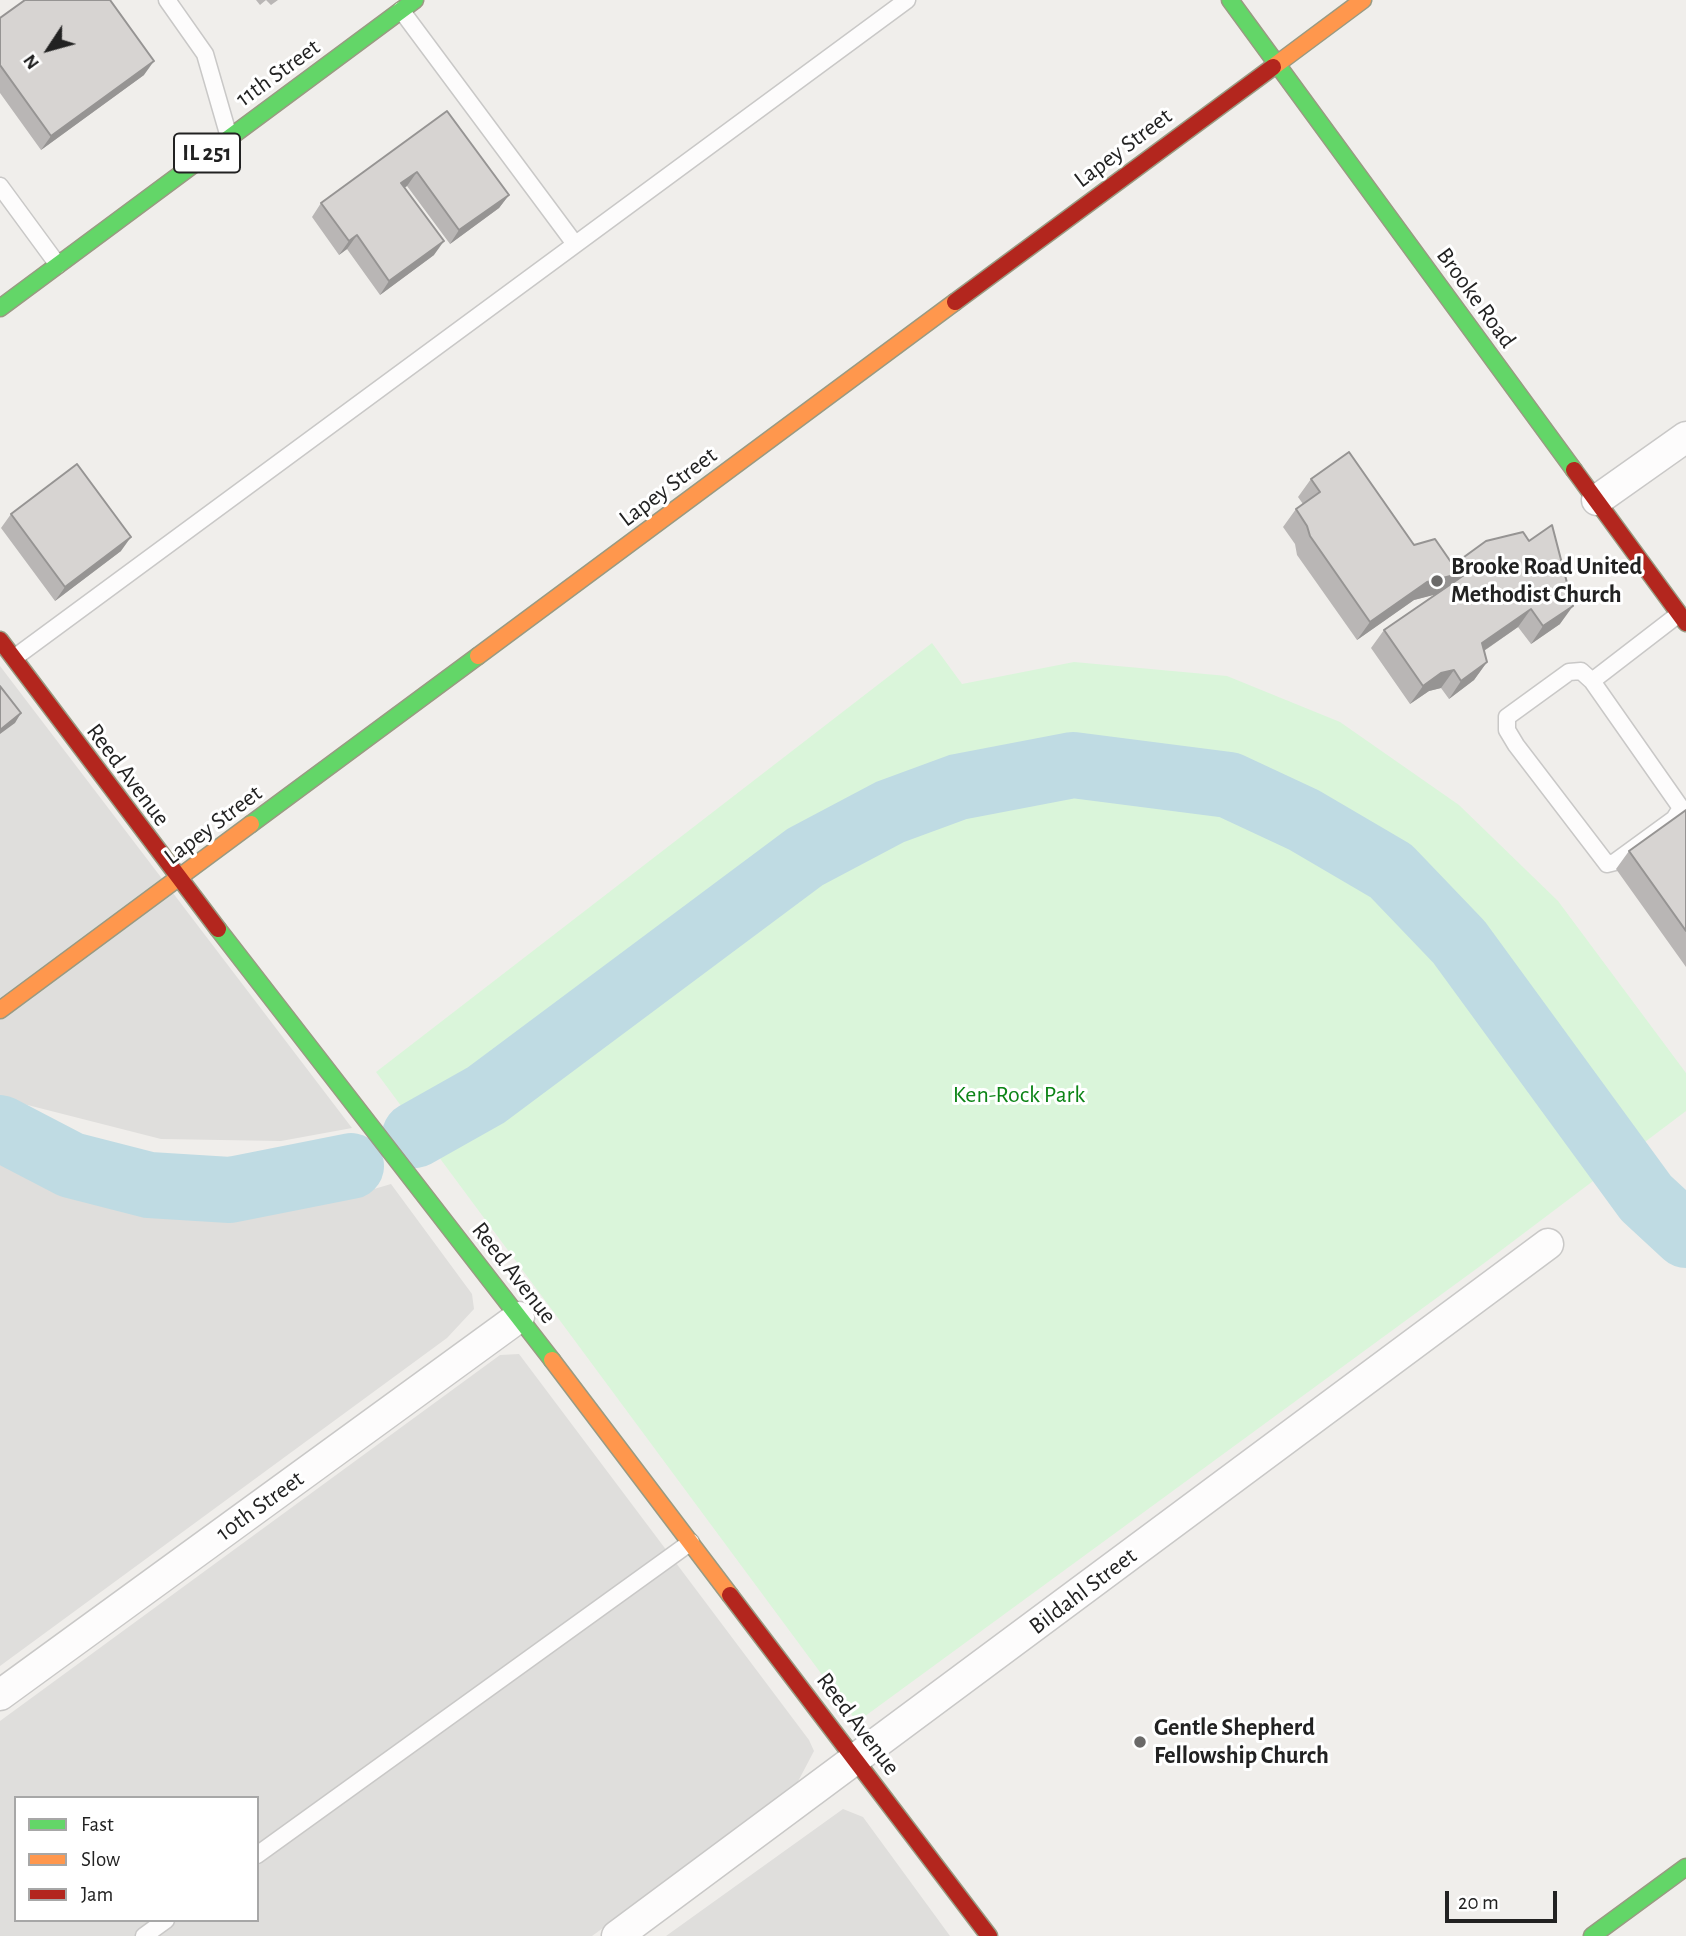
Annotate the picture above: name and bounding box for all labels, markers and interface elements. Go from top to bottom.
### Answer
north arrow [14,14,84,84]
street label: 11th Street [230,33,326,113]
text: N [20,51,43,73]
street label: Lapey Street [1068,102,1178,194]
road number: IL 251 [174,134,240,172]
street label: Brooke Road [1430,242,1522,354]
street label: Lapey Street [613,441,723,533]
place label: Brooke Road United Methodist Church [1451,553,1642,609]
marker: Brooke Road United Methodist Church [1429,573,1445,589]
street label: Reed Avenue [80,718,176,832]
street label: Lapey Street [158,779,268,871]
park label: Ken-Rock Park [953,1081,1085,1109]
street label: Reed Avenue [465,1216,563,1330]
street label: 10th Street [210,1465,310,1547]
street label: Bildahl Street [1024,1541,1142,1641]
street label: Reed Avenue [810,1667,906,1781]
place label: Gentle Shepherd Fellowship Church [1154,1714,1329,1770]
marker: Gentle Shepherd Fellowship Church [1132,1734,1148,1750]
legend [14,1796,259,1922]
text: Fast [81,1814,114,1835]
text: Slow [81,1849,120,1870]
scale bar [1448,1876,1560,1920]
text: Jam [81,1884,113,1905]
text: 20 m [1458,1892,1499,1913]

